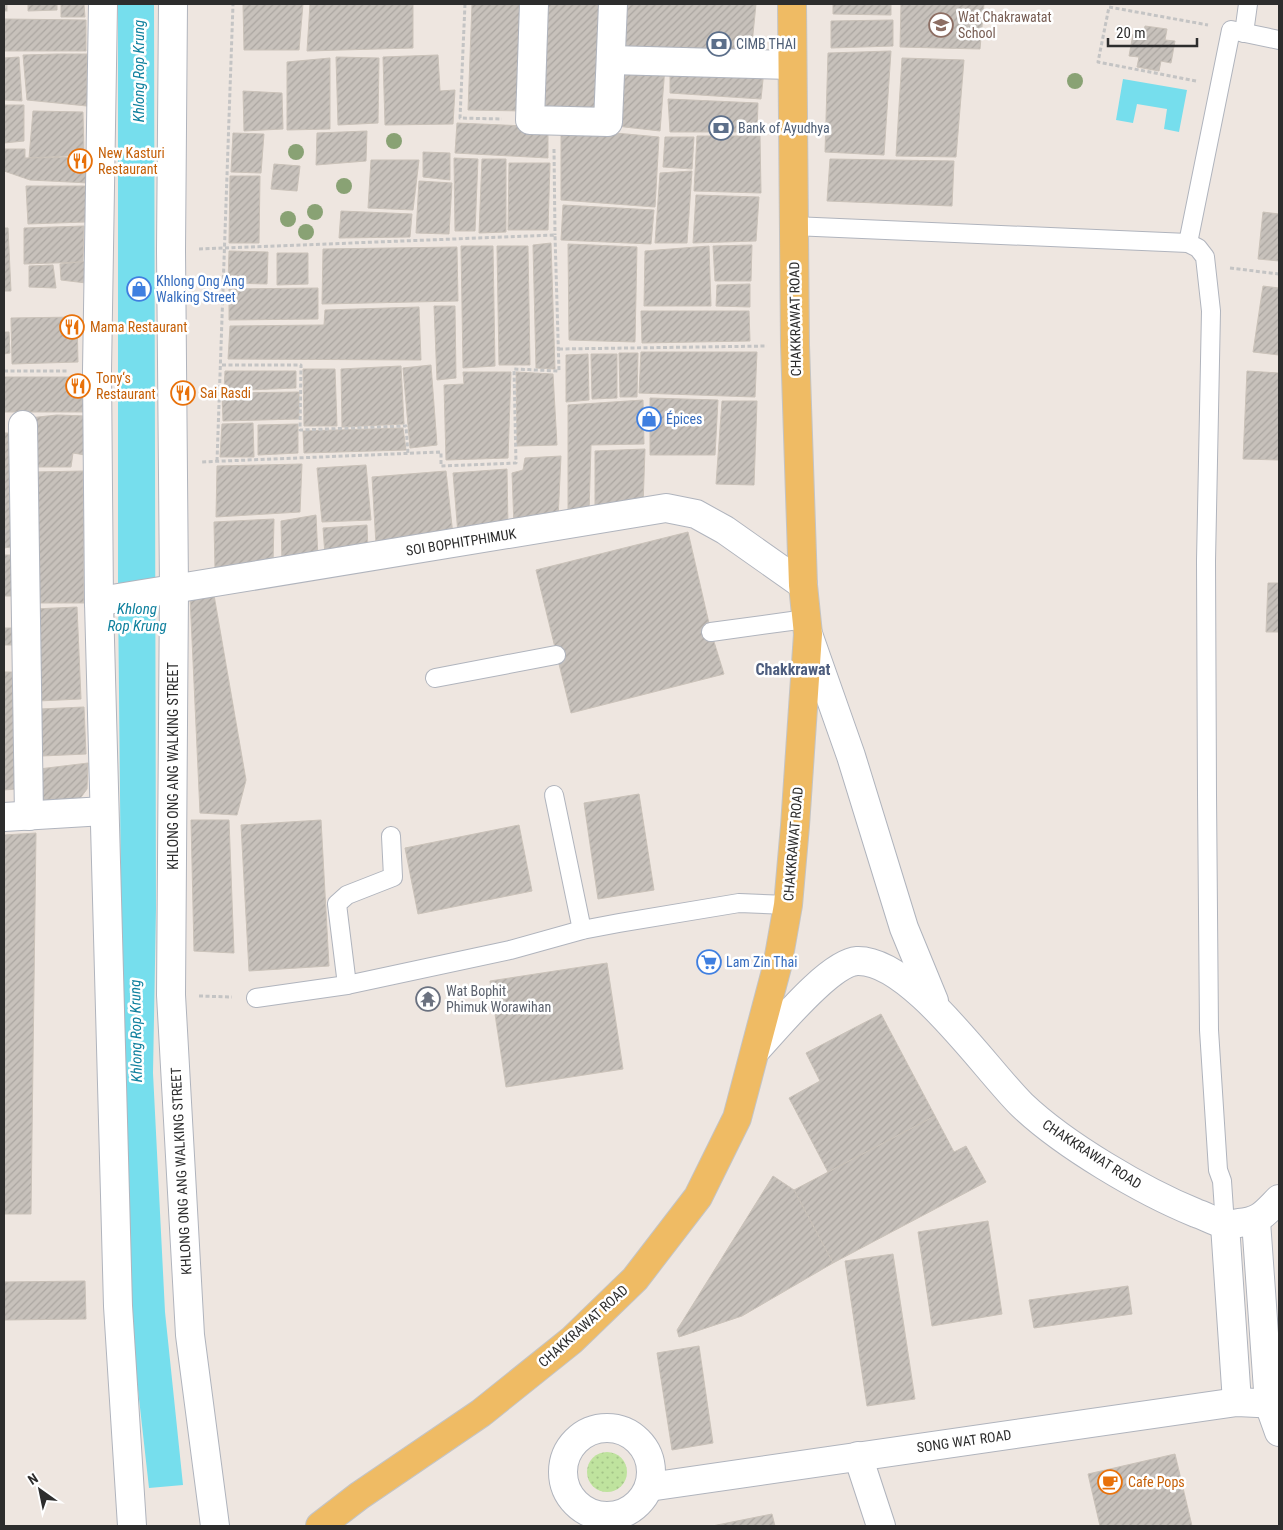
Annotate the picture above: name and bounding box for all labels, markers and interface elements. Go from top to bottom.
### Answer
place label: Wat Chakrawatat School [958,9,1052,41]
school or university icon: Wat Chakrawatat School [928,12,954,38]
scale bar [1108,15,1197,47]
water label: Khlong Rop Krung [130,20,148,122]
text: 20 m [1116,24,1146,42]
bank icon: CIMB THAI [706,31,732,57]
place label: CIMB THAI [736,36,796,52]
bank icon: Bank of Ayudhya [708,115,734,141]
place label: Bank of Ayudhya [738,120,830,136]
place label: New Kasturi Restaurant [98,145,165,177]
restaurant icon: New Kasturi Restaurant [67,148,93,174]
street label: CHAKKRAWAT ROAD [786,262,804,376]
place label: Khlong Ong Ang Walking Street [156,273,245,305]
shop icon: Khlong Ong Ang Walking Street [126,276,152,302]
restaurant icon: Mama Restaurant [59,314,85,340]
place label: Mama Restaurant [90,319,187,335]
place label: Tony‘s Restaurant [96,370,156,402]
restaurant icon: Tony‘s Restaurant [65,373,91,399]
restaurant icon: Sai Rasdi [170,380,196,406]
place label: Sai Rasdi [200,385,251,401]
shop icon: Épices [636,406,662,432]
place label: Épices [666,410,703,427]
street label: SOI BOPHITPHIMUK [405,525,518,559]
water label: Khlong Rop Krung [107,600,167,635]
district label: Chakkrawat [755,660,831,679]
street label: KHLONG ONG ANG WALKING STREET [165,662,181,870]
street label: CHAKKRAWAT ROAD [780,786,806,902]
supermarket icon: Lam Zin Thai [696,949,722,975]
place label: Lam Zin Thai [726,954,797,970]
water label: Khlong Rop Krung [126,980,146,1082]
place label: Wat Bophit Phimuk Worawihan [446,983,551,1015]
temple icon: Wat Bophit Phimuk Worawihan [415,986,441,1012]
street label: KHLONG ONG ANG WALKING STREET [168,1067,194,1275]
street label: CHAKKRAWAT ROAD [1040,1116,1144,1192]
street label: CHAKKRAWAT ROAD [535,1282,631,1370]
street label: SONG WAT ROAD [916,1426,1012,1456]
north arrow [15,1465,65,1515]
cafe icon: Cafe Pops [1097,1469,1123,1495]
text: N [25,1470,41,1488]
place label: Cafe Pops [1128,1474,1185,1490]

